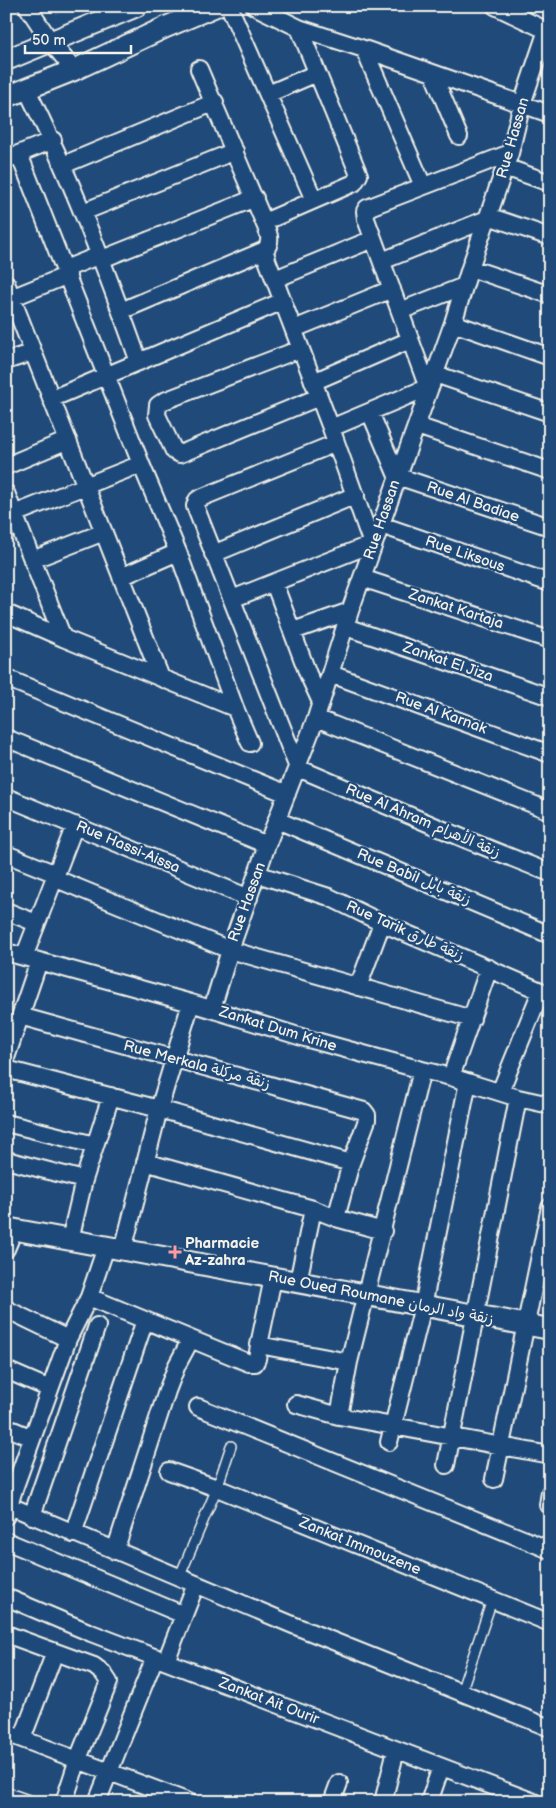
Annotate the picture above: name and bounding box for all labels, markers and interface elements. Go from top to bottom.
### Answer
scale bar [25,22,131,54]
text: 50 m [32,31,66,50]
street label: Rue Hassan [492,95,534,181]
street label: Rue Al Badiae [424,477,522,527]
street label: Rue Hassan [359,478,405,562]
street label: Rue Liksous [423,532,508,577]
street label: Zankat Kartaja [405,584,506,633]
street label: Zankat El Jiza [400,637,496,686]
street label: Rue Al Karnak [393,688,490,739]
street label: Rue Al Ahram زنقة الأهرام [342,779,504,864]
street label: Rue Hassi-Aissa [73,817,183,877]
street label: Rue Babil زنقة بابل [354,844,474,910]
street label: Rue Hassan [224,860,270,944]
street label: Rue Tarik زنقة طارق [343,896,467,966]
street label: Zankat Dum Krine [216,1002,339,1056]
street label: Rue Merkala زنقة مركلة [121,1036,273,1094]
place label: Pharmacie Az-zahra [184,1234,259,1270]
marker: Pharmacie Az-zahra [169,1246,181,1258]
street label: Rue Oued Roumane زنقة واد الرمان [267,1267,495,1329]
street label: Zankat Immouzene [295,1513,424,1579]
street label: Zankat Ait Ourir [215,1673,322,1729]

